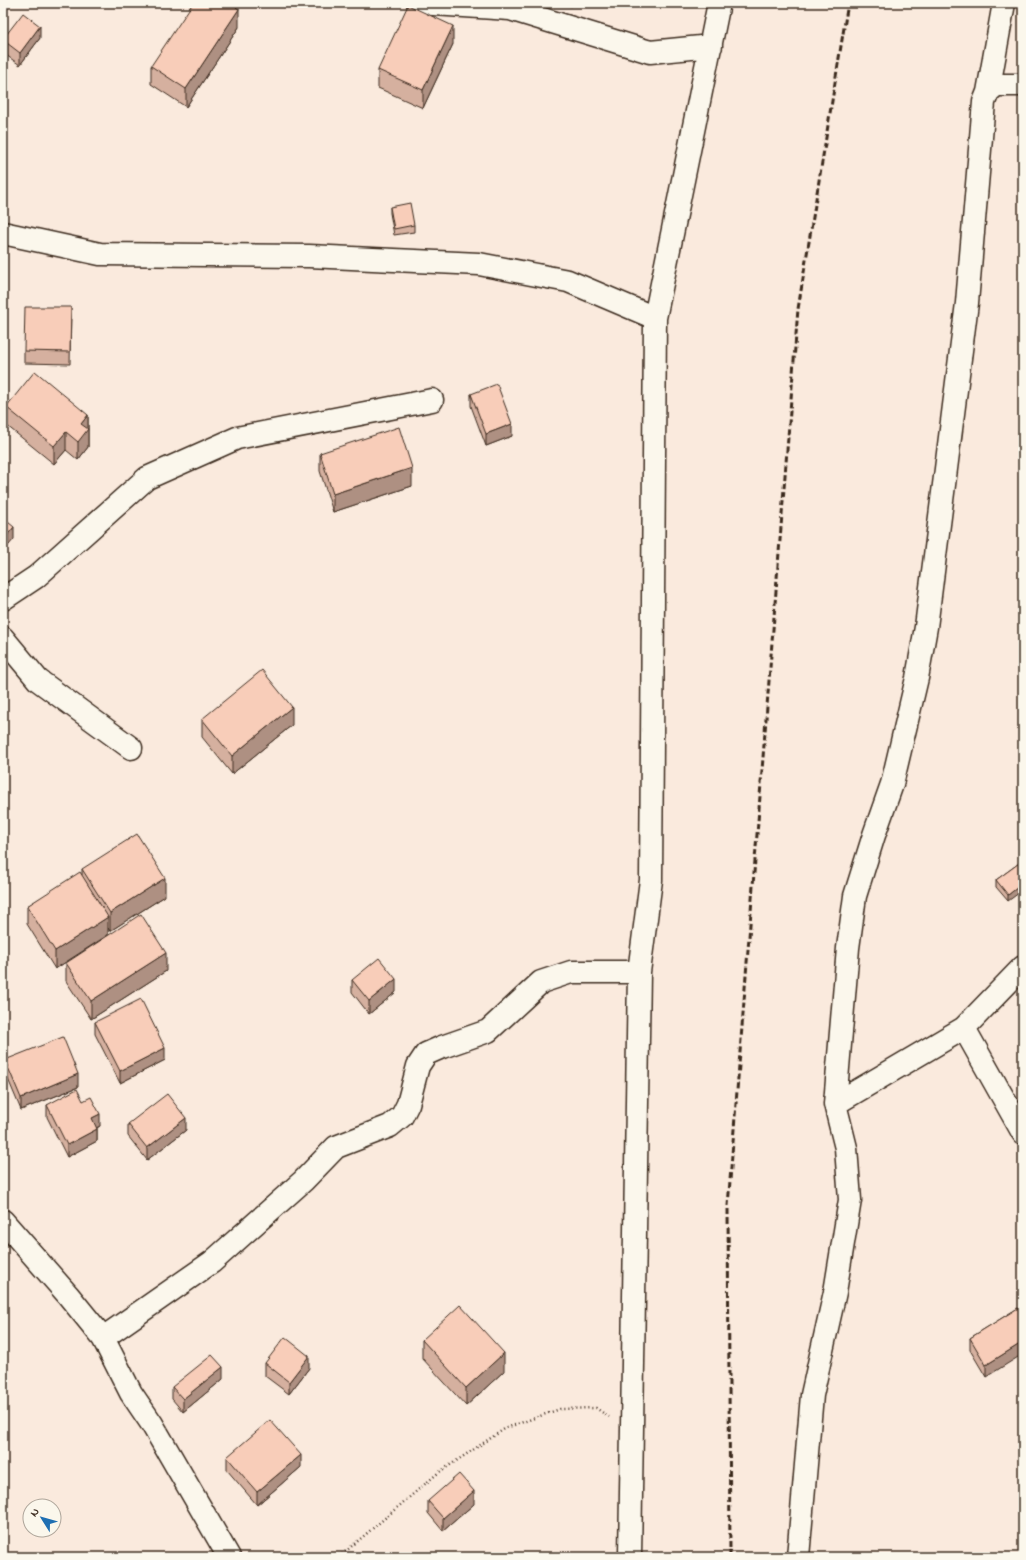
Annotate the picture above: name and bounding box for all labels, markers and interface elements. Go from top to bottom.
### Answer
north arrow [22,1498,62,1538]
text: N [26,1505,43,1520]

